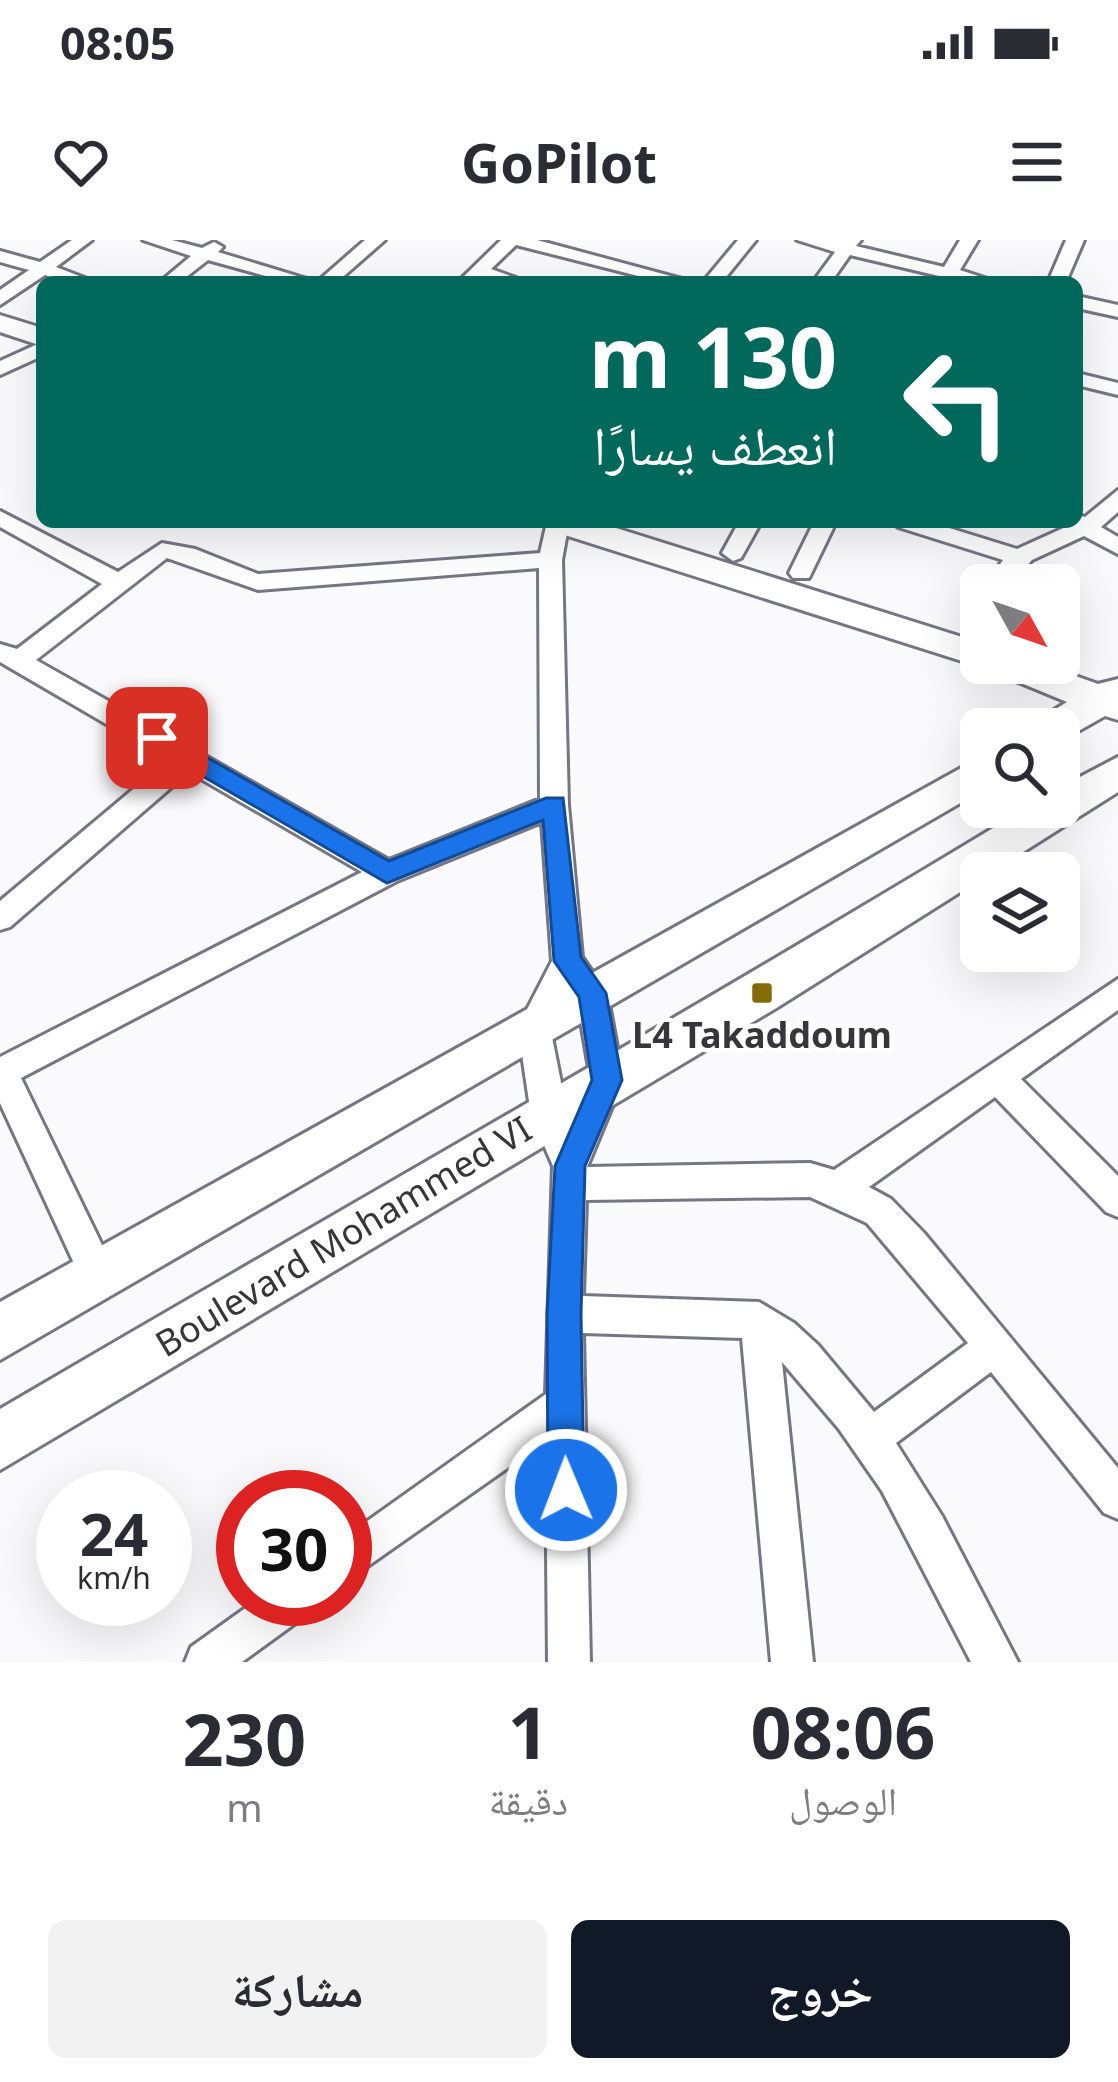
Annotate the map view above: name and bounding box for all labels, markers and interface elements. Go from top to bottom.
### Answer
text: 08:05 [60,12,176,73]
text: GoPilot [461,125,657,199]
icon: heart [48,129,114,195]
icon: menu [1004,129,1070,195]
text: 130 m [589,298,837,413]
icon: left [879,324,1035,480]
text: انعطف يسارًا [593,407,837,481]
north arrow [960,564,1080,684]
map controls [960,564,1080,972]
pin [106,687,208,789]
icon: arrive [124,705,190,771]
button: search [960,708,1080,828]
button: layers [960,852,1080,972]
marker: L4 Takaddoum [749,980,775,1006]
place label: L4 Takaddoum [632,1010,892,1059]
street label: Boulevard Mohammed VI [146,1104,540,1368]
position arrow [503,1427,629,1553]
speed limit sign: 30 [216,1470,372,1626]
text: 24 [80,1492,148,1574]
text: km/h [77,1557,151,1598]
text: 1 [508,1682,549,1780]
text: 08:06 [751,1682,935,1780]
text: 230 [183,1689,306,1787]
text: دقيقة [489,1773,568,1826]
text: الوصول [789,1773,897,1826]
text: m [226,1780,263,1833]
button: مشاركة [48,1920,547,2058]
button: خروج [571,1920,1070,2058]

